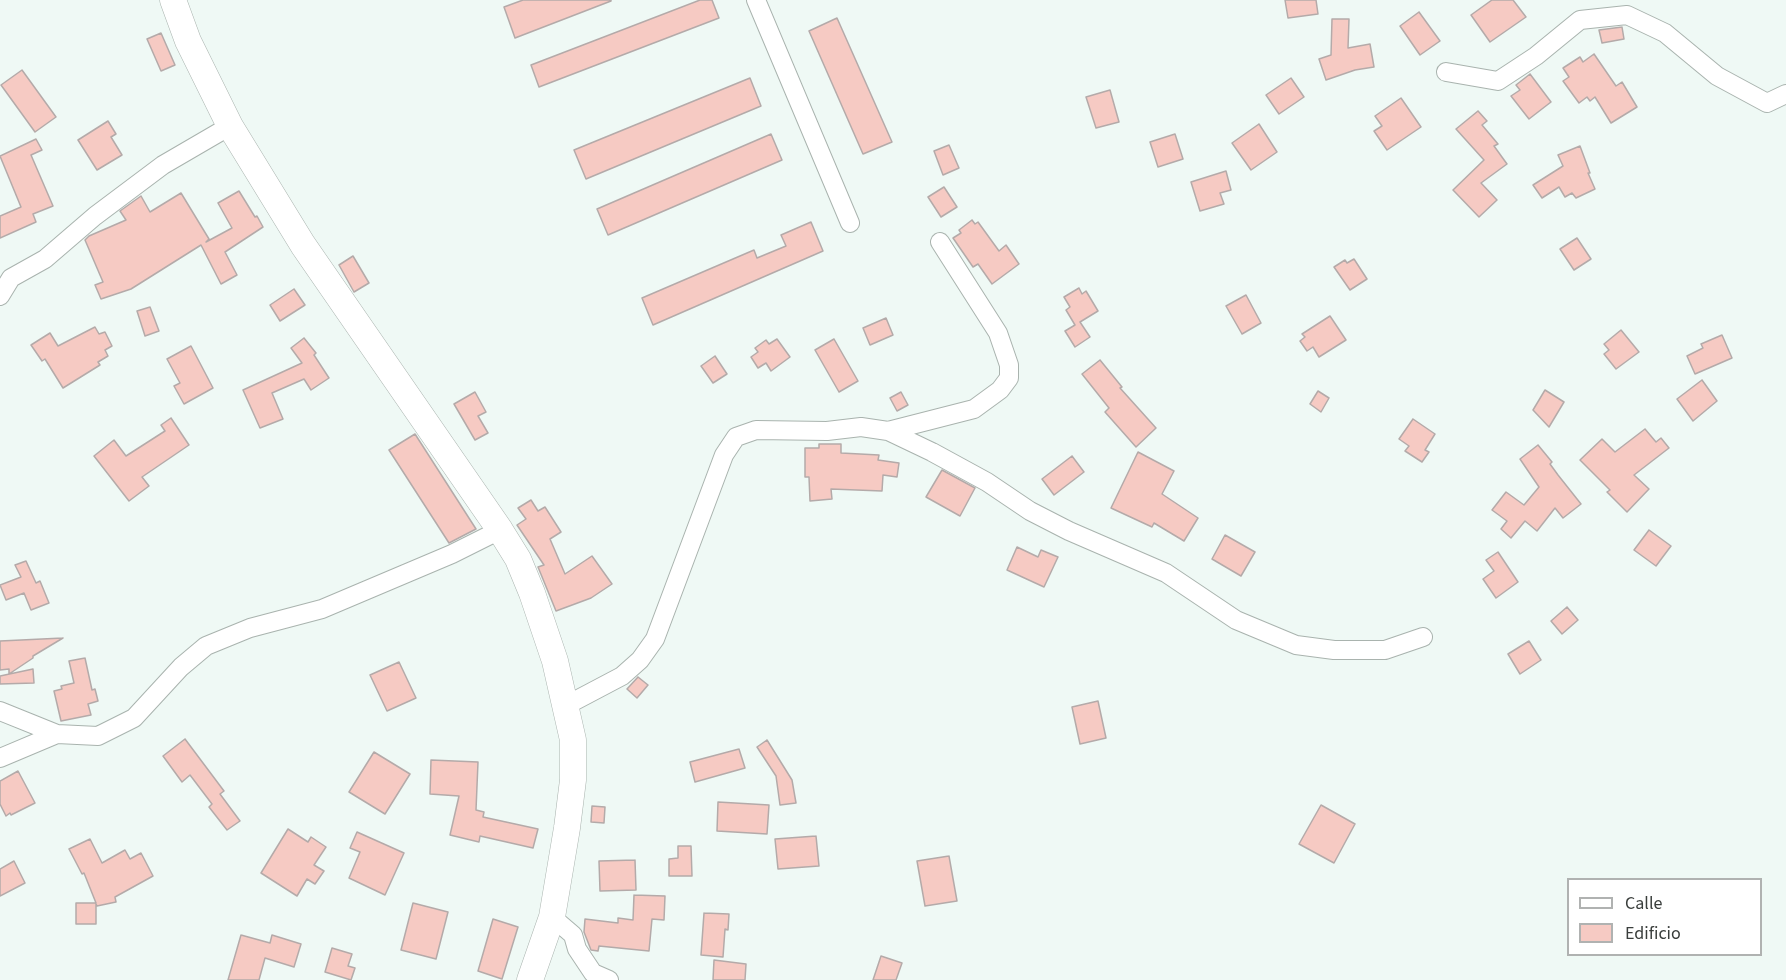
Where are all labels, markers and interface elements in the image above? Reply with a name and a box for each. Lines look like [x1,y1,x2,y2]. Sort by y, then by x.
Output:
legend [1567,878,1762,956]
text: Calle [1625,891,1662,916]
text: Edificio [1625,921,1681,946]

